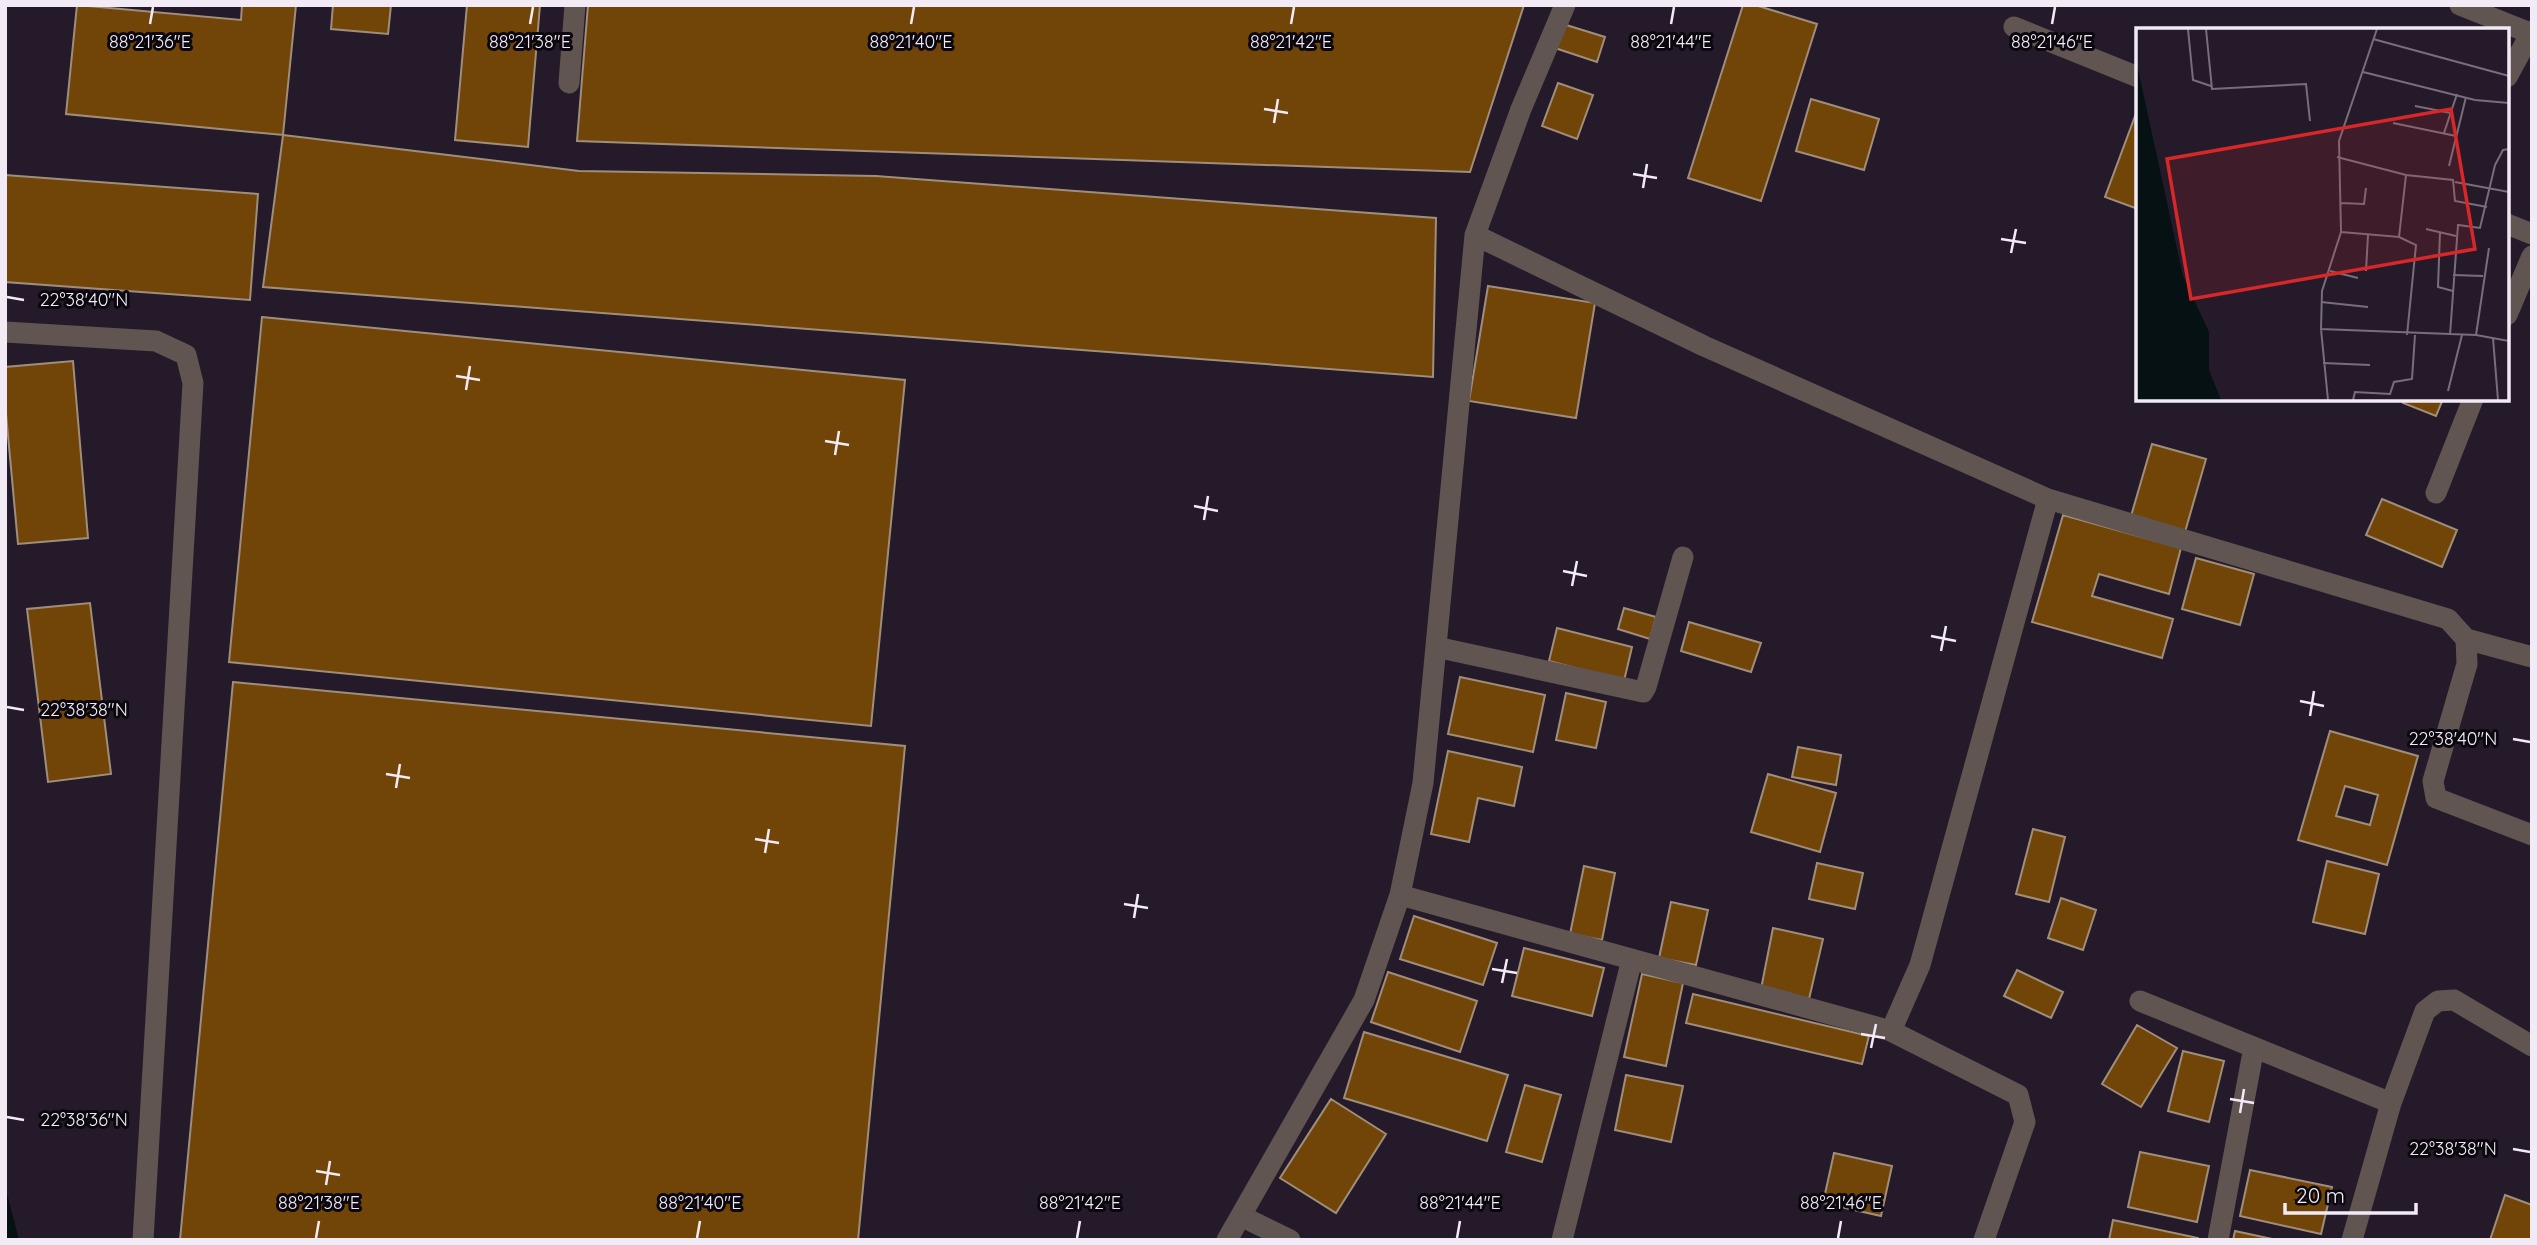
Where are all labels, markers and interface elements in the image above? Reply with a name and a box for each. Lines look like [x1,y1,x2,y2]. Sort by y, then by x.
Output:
inset map [2136,28,2509,401]
text: 88°21'36"E [109,30,191,53]
text: 88°21'38"E [489,30,571,53]
text: 88°21'40"E [870,30,952,53]
text: 88°21'42"E [1250,30,1332,53]
text: 88°21'44"E [1630,30,1712,53]
text: 88°21'46"E [2011,30,2093,53]
text: 22°38'40"N [40,288,128,311]
text: 22°38'38"N [40,698,128,721]
text: 22°38'40"N [2409,727,2497,750]
text: 22°38'36"N [40,1108,128,1131]
text: 22°38'38"N [2409,1137,2497,1160]
scale bar [2285,1172,2416,1216]
text: 20 m [2296,1182,2345,1208]
text: 88°21'38"E [278,1191,360,1214]
text: 88°21'40"E [659,1191,741,1214]
text: 88°21'42"E [1039,1191,1121,1214]
text: 88°21'44"E [1419,1191,1501,1214]
text: 88°21'46"E [1800,1191,1882,1214]

